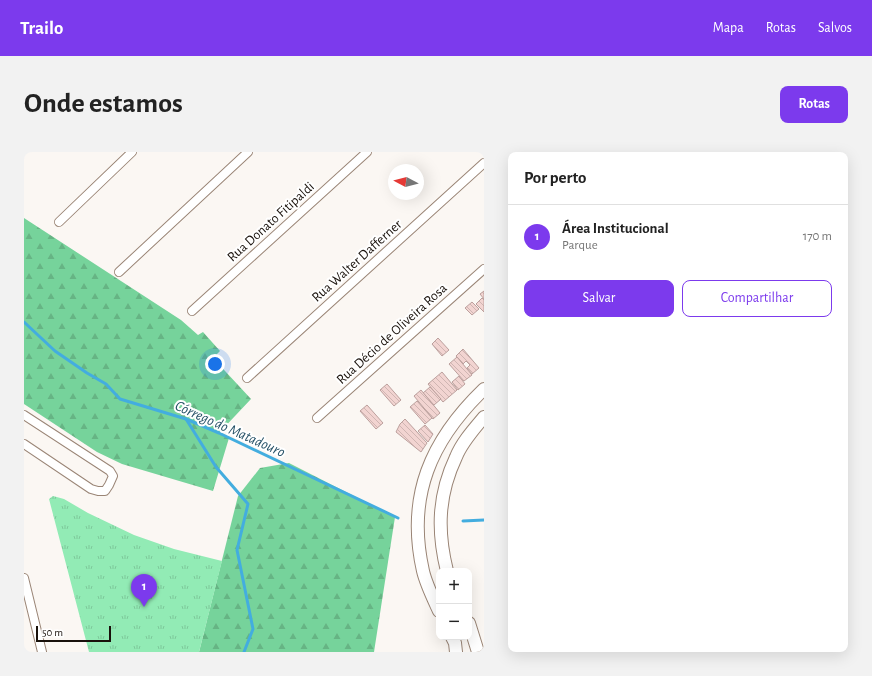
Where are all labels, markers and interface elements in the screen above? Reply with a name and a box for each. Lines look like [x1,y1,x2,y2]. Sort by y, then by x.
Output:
text: Trailo [20,19,63,38]
text: Mapa [713,21,744,35]
text: Rotas [766,21,796,35]
text: Salvos [818,21,852,35]
button: Rotas [780,86,848,123]
text: Onde estamos [24,90,183,118]
north arrow [388,164,424,200]
text: Por perto [524,169,587,186]
street label: Rua Donato Fitipaldi [225,180,317,264]
street label: Rua Walter Dafferner [309,217,405,305]
text: Área Institucional [562,221,669,236]
text: 1 [535,230,539,243]
text: 170 m [803,230,832,243]
text: Parque [562,239,598,252]
button: Salvar [524,280,674,317]
button: Compartilhar [682,280,832,317]
street label: Rua Décio de Oliveira Rosa [334,281,450,387]
your location [205,354,225,374]
water label: Córrego do Matadouro [173,398,287,460]
map controls [436,568,472,640]
button: + [436,568,472,604]
pin: 1 [131,574,157,607]
button: − [436,604,472,640]
scale bar [36,624,111,643]
text: 50 m [42,627,63,638]

